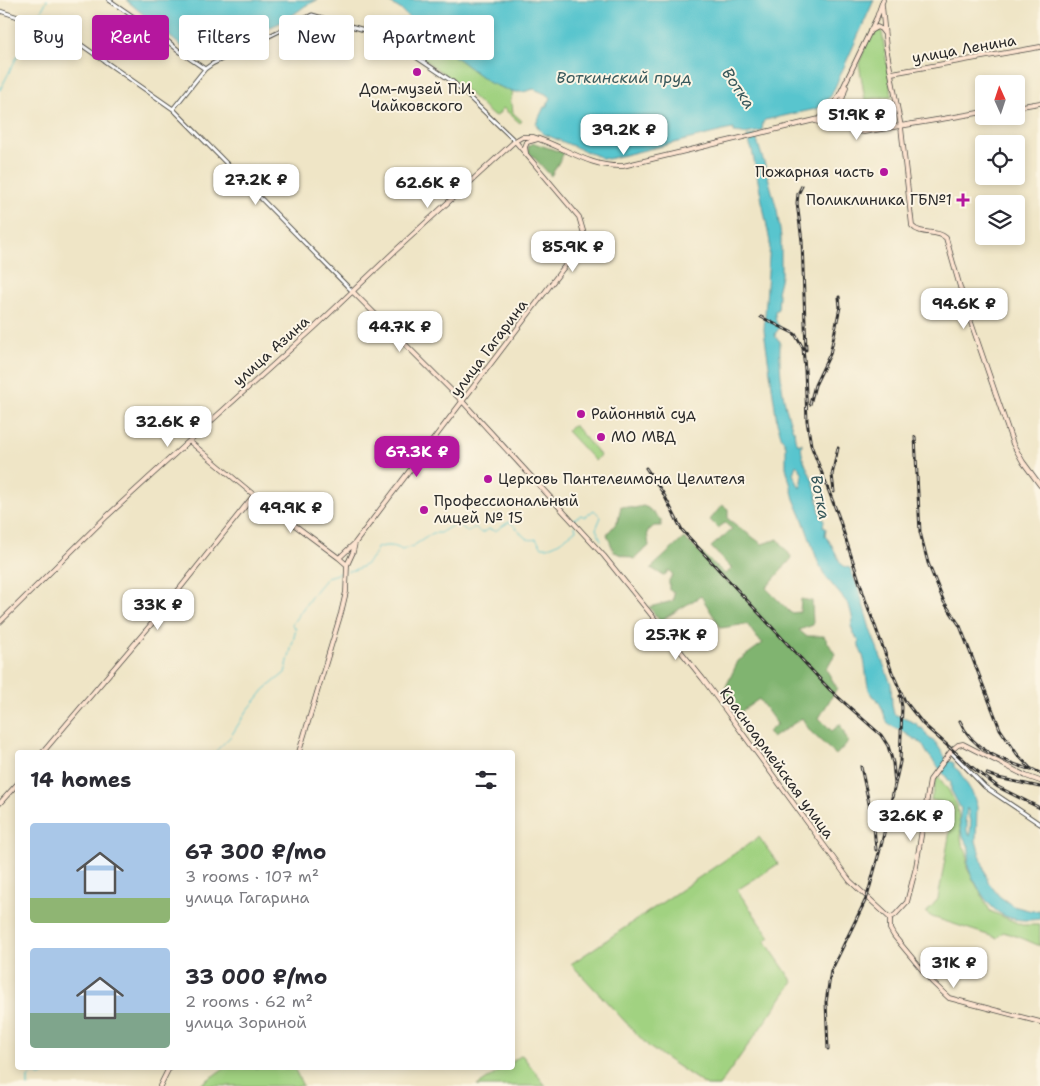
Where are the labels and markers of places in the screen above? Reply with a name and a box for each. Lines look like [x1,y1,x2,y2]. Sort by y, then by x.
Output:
marker: Дом-музей П.И. Чайковского [411,66,423,78]
place label: Дом-музей П.И. Чайковского [359,79,475,116]
pin: 51.9K ₽ [811,98,903,141]
pin: 39.2K ₽ [578,114,670,156]
place label: Пожарная часть [755,162,874,182]
pin: 27.2K ₽ [210,164,302,206]
pin: 62.6K ₽ [382,166,474,209]
marker: Пожарная часть [878,166,890,178]
place label: Поликлиника ГБ№1 [806,190,952,210]
marker: Поликлиника ГБ№1 [956,193,970,207]
pin: 85.9K ₽ [527,230,619,273]
pin: 94.6K ₽ [918,288,1010,330]
pin: 44.7K ₽ [354,310,446,353]
place label: Районный суд [591,404,696,424]
pin: 32.6K ₽ [122,406,214,448]
marker: Районный суд [575,408,587,420]
place label: МО МВД [611,427,676,447]
marker: МО МВД [595,431,607,443]
pin: 67.3K ₽ [371,436,463,478]
place label: Церковь Пантелеимона Целителя [498,469,745,489]
marker: Церковь Пантелеимона Целителя [482,473,494,485]
place label: Профессиональный лицей № 15 [434,491,579,528]
pin: 49.9K ₽ [245,492,337,534]
marker: Профессиональный лицей № 15 [418,504,430,516]
pin: 33K ₽ [123,588,193,631]
pin: 25.7K ₽ [630,618,722,661]
pin: 32.6K ₽ [865,800,957,842]
pin: 31K ₽ [919,946,989,989]

